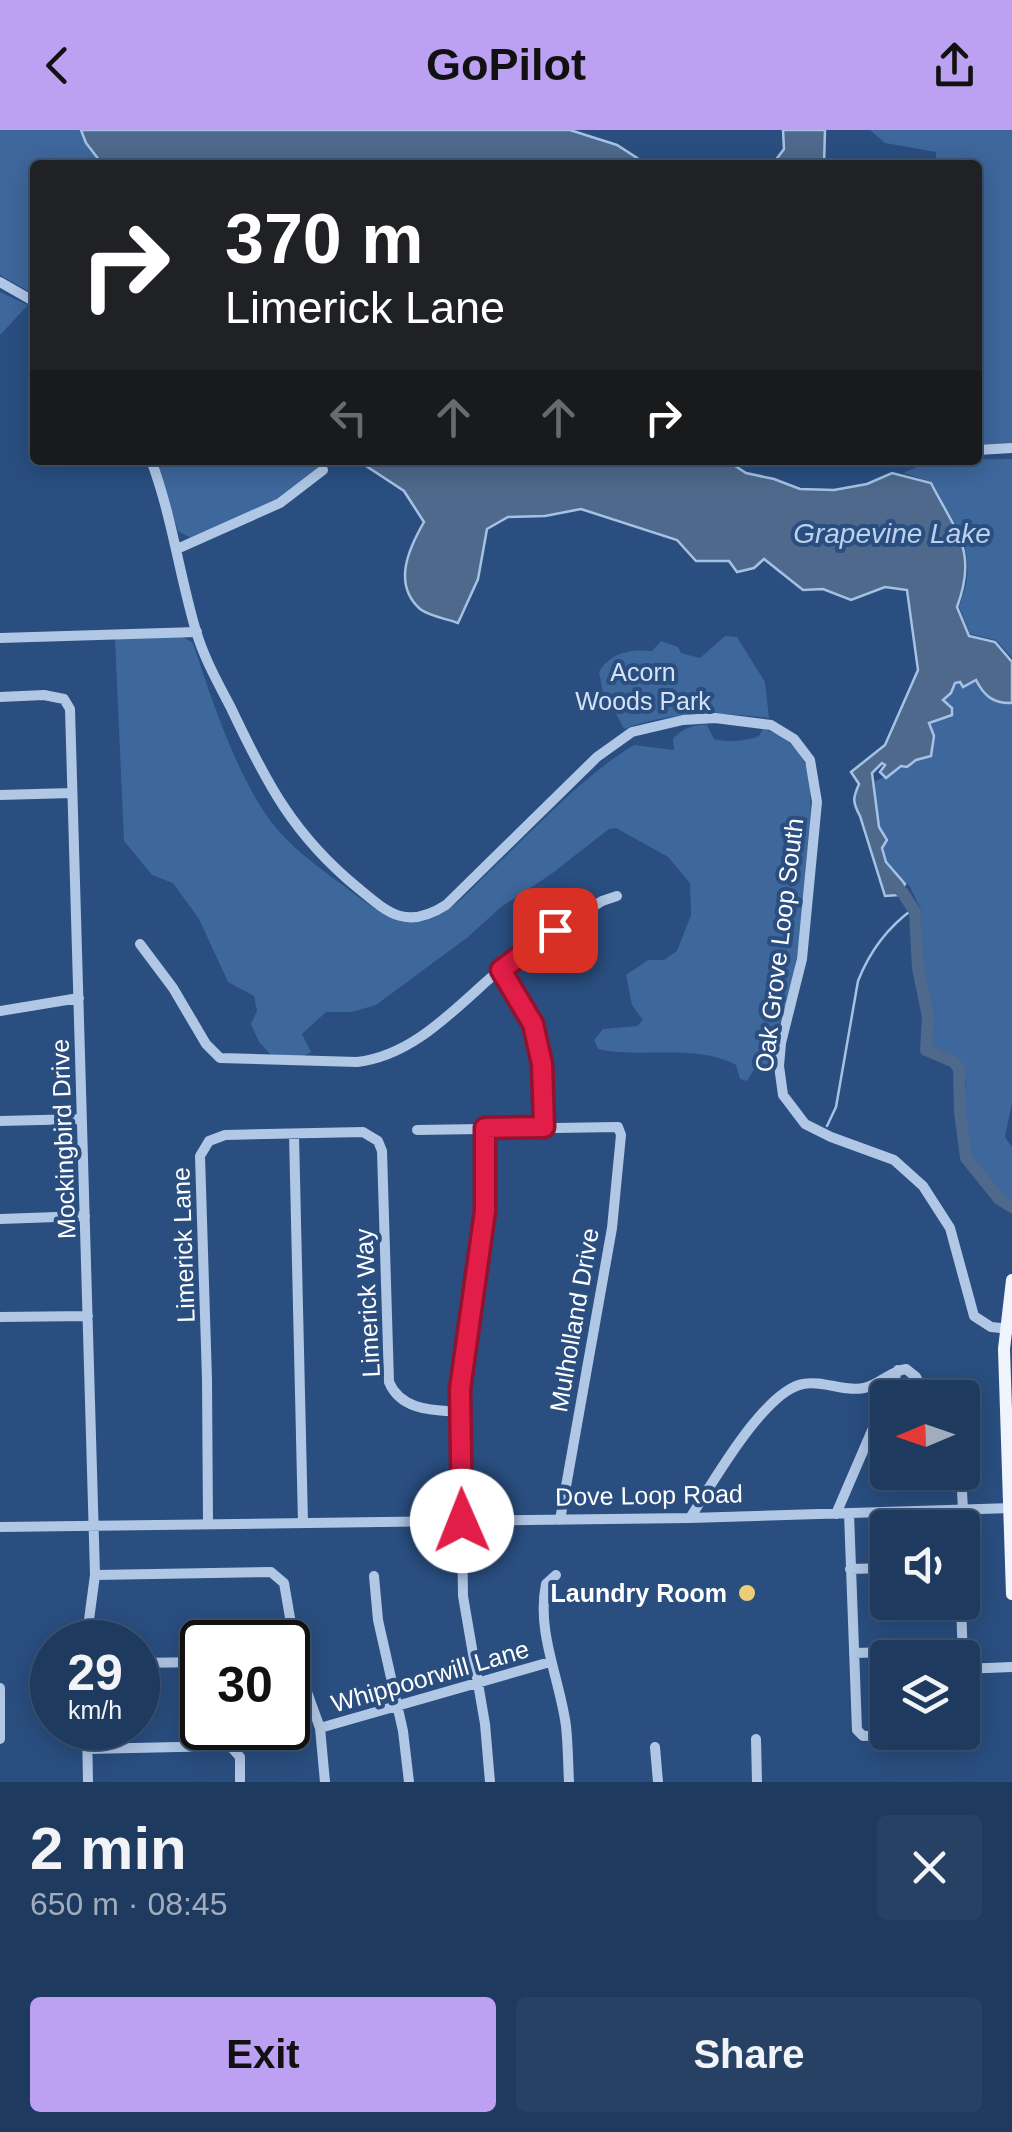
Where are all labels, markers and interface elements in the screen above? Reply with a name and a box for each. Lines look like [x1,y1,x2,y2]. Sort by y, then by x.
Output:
icon: back [30,38,85,93]
icon: share [927,38,982,93]
text: GoPilot [426,39,586,90]
icon: right [60,200,190,330]
text: 370 m [225,200,423,278]
text: Limerick Lane [225,282,505,333]
icon: left [321,390,376,445]
icon: ahead [426,390,481,445]
icon: ahead [531,390,586,445]
icon: right [636,390,691,445]
water label: Grapevine Lake [793,518,991,549]
park label: Acorn Woods Park [575,658,711,715]
street label: Oak Grove Loop South [750,816,808,1074]
pin [513,888,598,973]
icon: arrive [528,903,583,958]
street label: Mockingbird Drive [46,1039,80,1239]
street label: Limerick Lane [166,1167,200,1323]
street label: Mulholland Drive [544,1226,604,1414]
street label: Limerick Way [349,1227,385,1378]
north arrow [870,1380,980,1490]
map controls [870,1380,980,1750]
position arrow [410,1469,514,1573]
street label: Dove Loop Road [555,1479,743,1511]
button: sound [870,1510,980,1620]
place label: Laundry Room [551,1579,727,1607]
marker: Laundry Room [736,1582,758,1604]
speed limit sign: 30 [180,1620,310,1750]
street label: Whippoorwill Lane [328,1634,532,1718]
button: layers [870,1640,980,1750]
text: 29 [67,1645,123,1701]
text: km/h [68,1696,122,1724]
text: 2 min [30,1815,187,1882]
button: close [877,1815,982,1920]
text: 650 m · 08:45 [30,1886,227,1922]
button: Exit [30,1997,496,2112]
button: Share [516,1997,982,2112]

